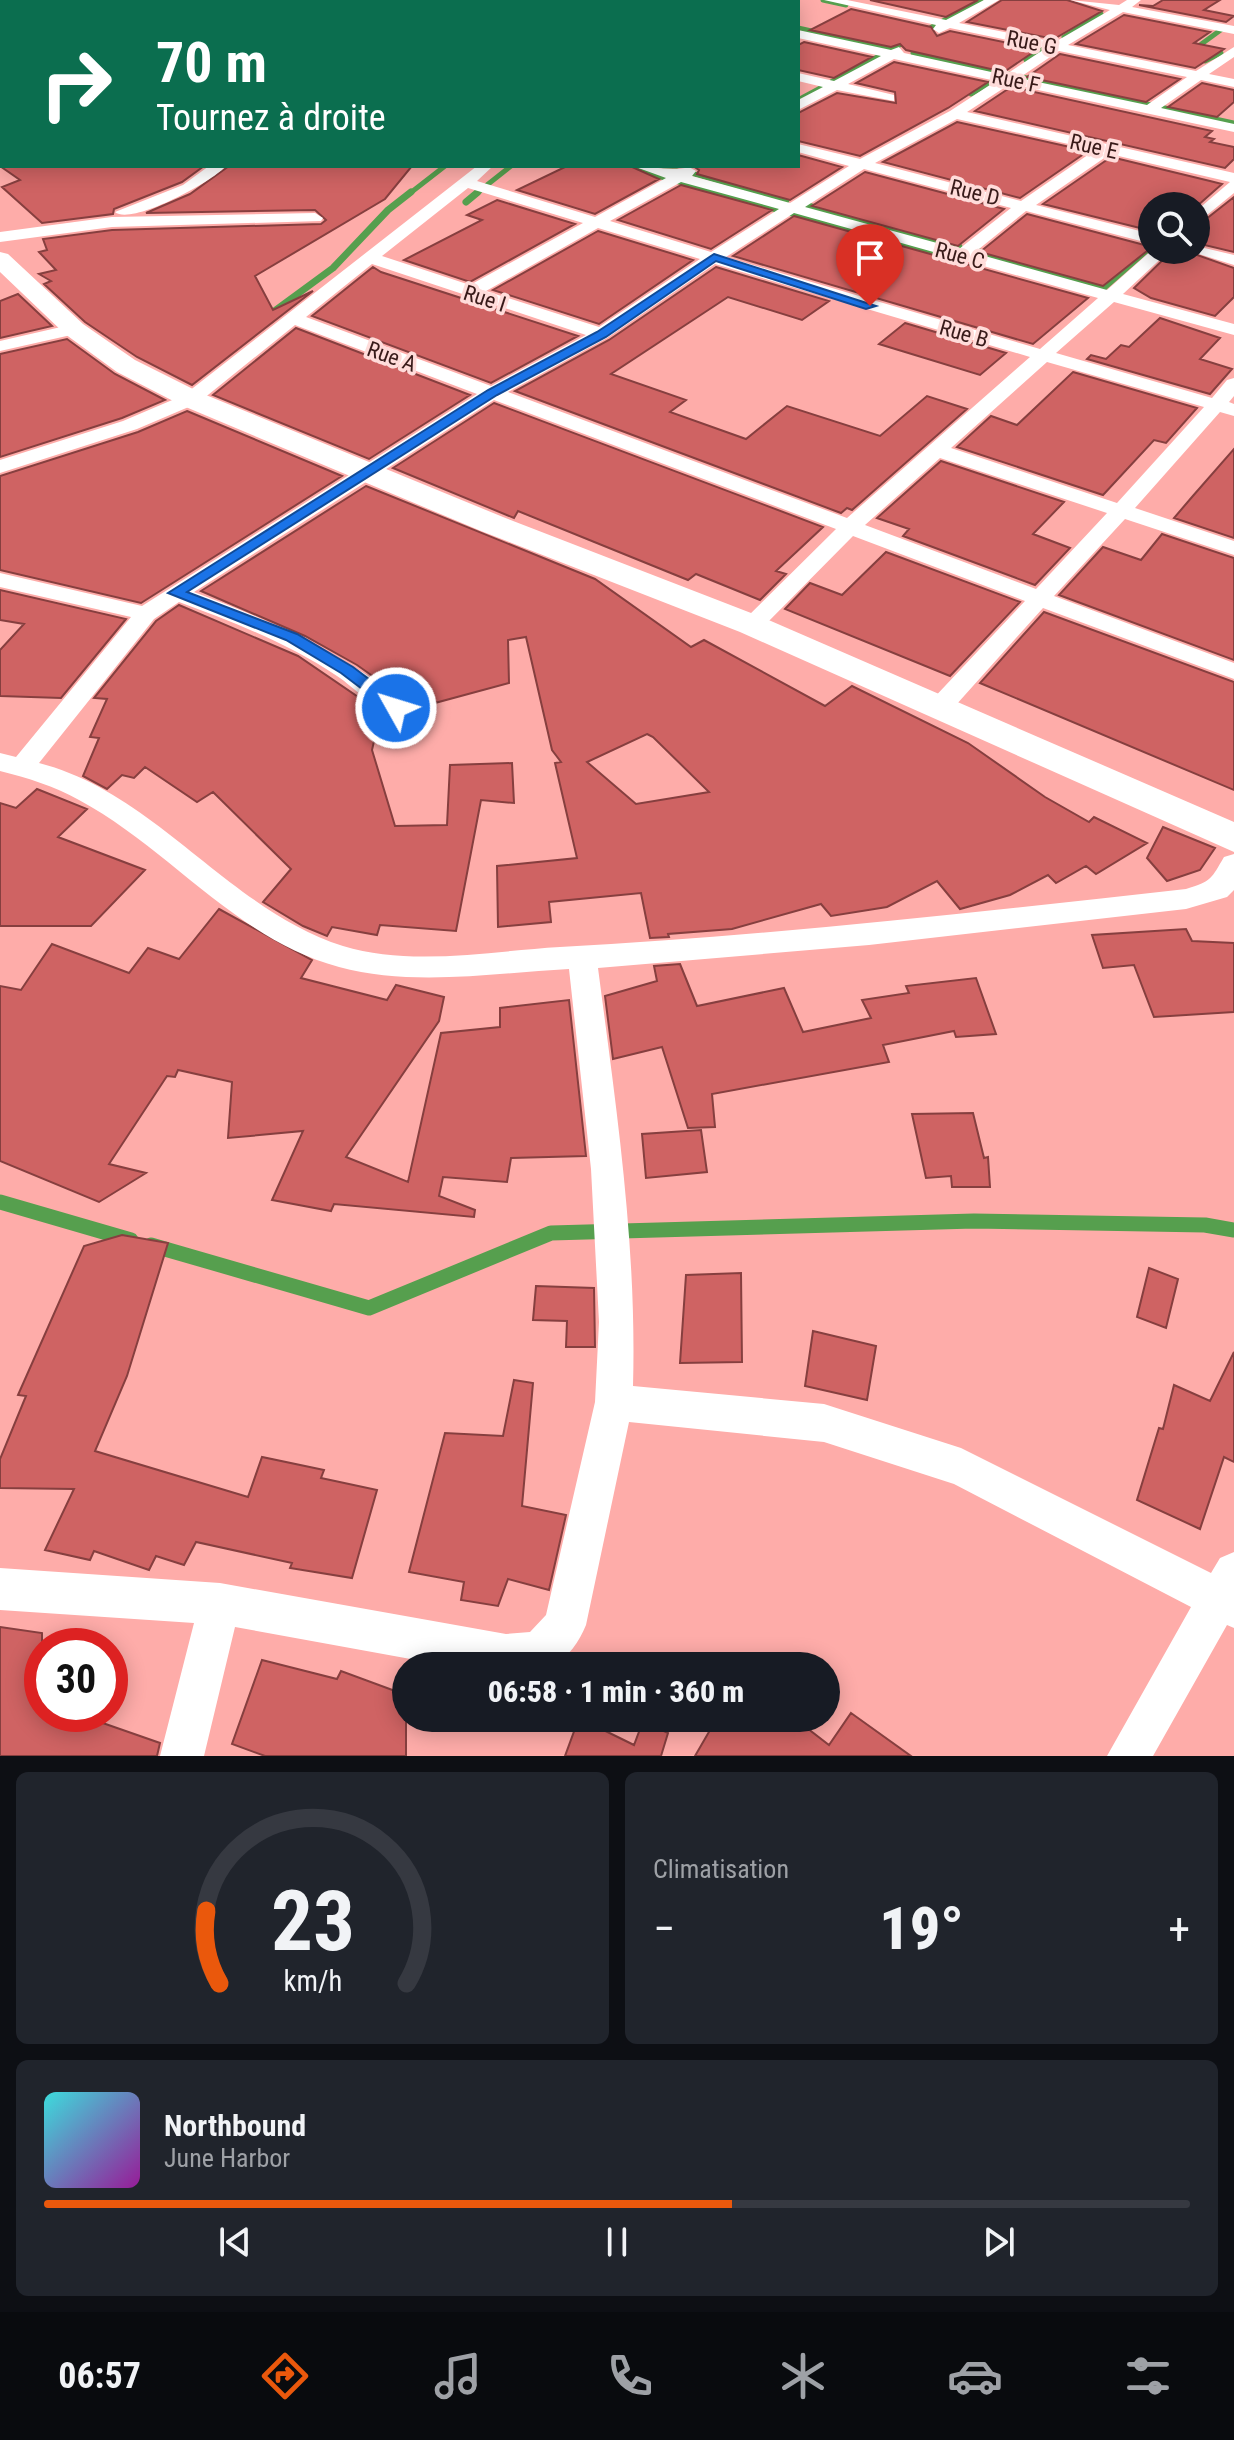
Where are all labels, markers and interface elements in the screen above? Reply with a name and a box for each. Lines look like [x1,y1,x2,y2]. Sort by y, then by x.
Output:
street label: Rue G [1005,25,1059,60]
text: 70 m [156,30,267,96]
icon: right [24,32,128,136]
street label: Rue F [990,63,1042,98]
text: Tournez à droite [156,97,386,139]
street label: Rue E [1067,129,1120,164]
street label: Rue D [947,174,1002,211]
map controls [1138,192,1210,264]
button: search [1138,192,1210,264]
pin [836,224,904,306]
icon: arrive [848,236,892,280]
street label: Rue C [932,237,987,274]
street label: Rue I [460,280,509,317]
street label: Rue B [937,315,991,352]
street label: Rue A [364,336,420,377]
position arrow [354,666,438,750]
speed limit sign: 30 [24,1628,128,1732]
text: 06:58 · 1 min · 360 m [488,1674,744,1709]
text: Climatisation [653,1854,789,1884]
text: 23 [270,1873,355,1970]
text: 19° [879,1893,964,1964]
text: − [653,1903,675,1955]
text: + [1168,1903,1190,1955]
text: km/h [283,1964,342,1998]
text: Northbound [164,2108,306,2143]
text: June Harbor [164,2143,290,2173]
icon: previous [213,2220,257,2264]
icon: pause [595,2220,639,2264]
icon: next [977,2220,1021,2264]
icon: directions [257,2348,313,2404]
icon: music [430,2348,486,2404]
icon: phone [602,2348,658,2404]
icon: climate [775,2348,831,2404]
icon: car [947,2348,1003,2404]
icon: filters [1120,2348,1176,2404]
text: 06:57 [58,2355,141,2397]

